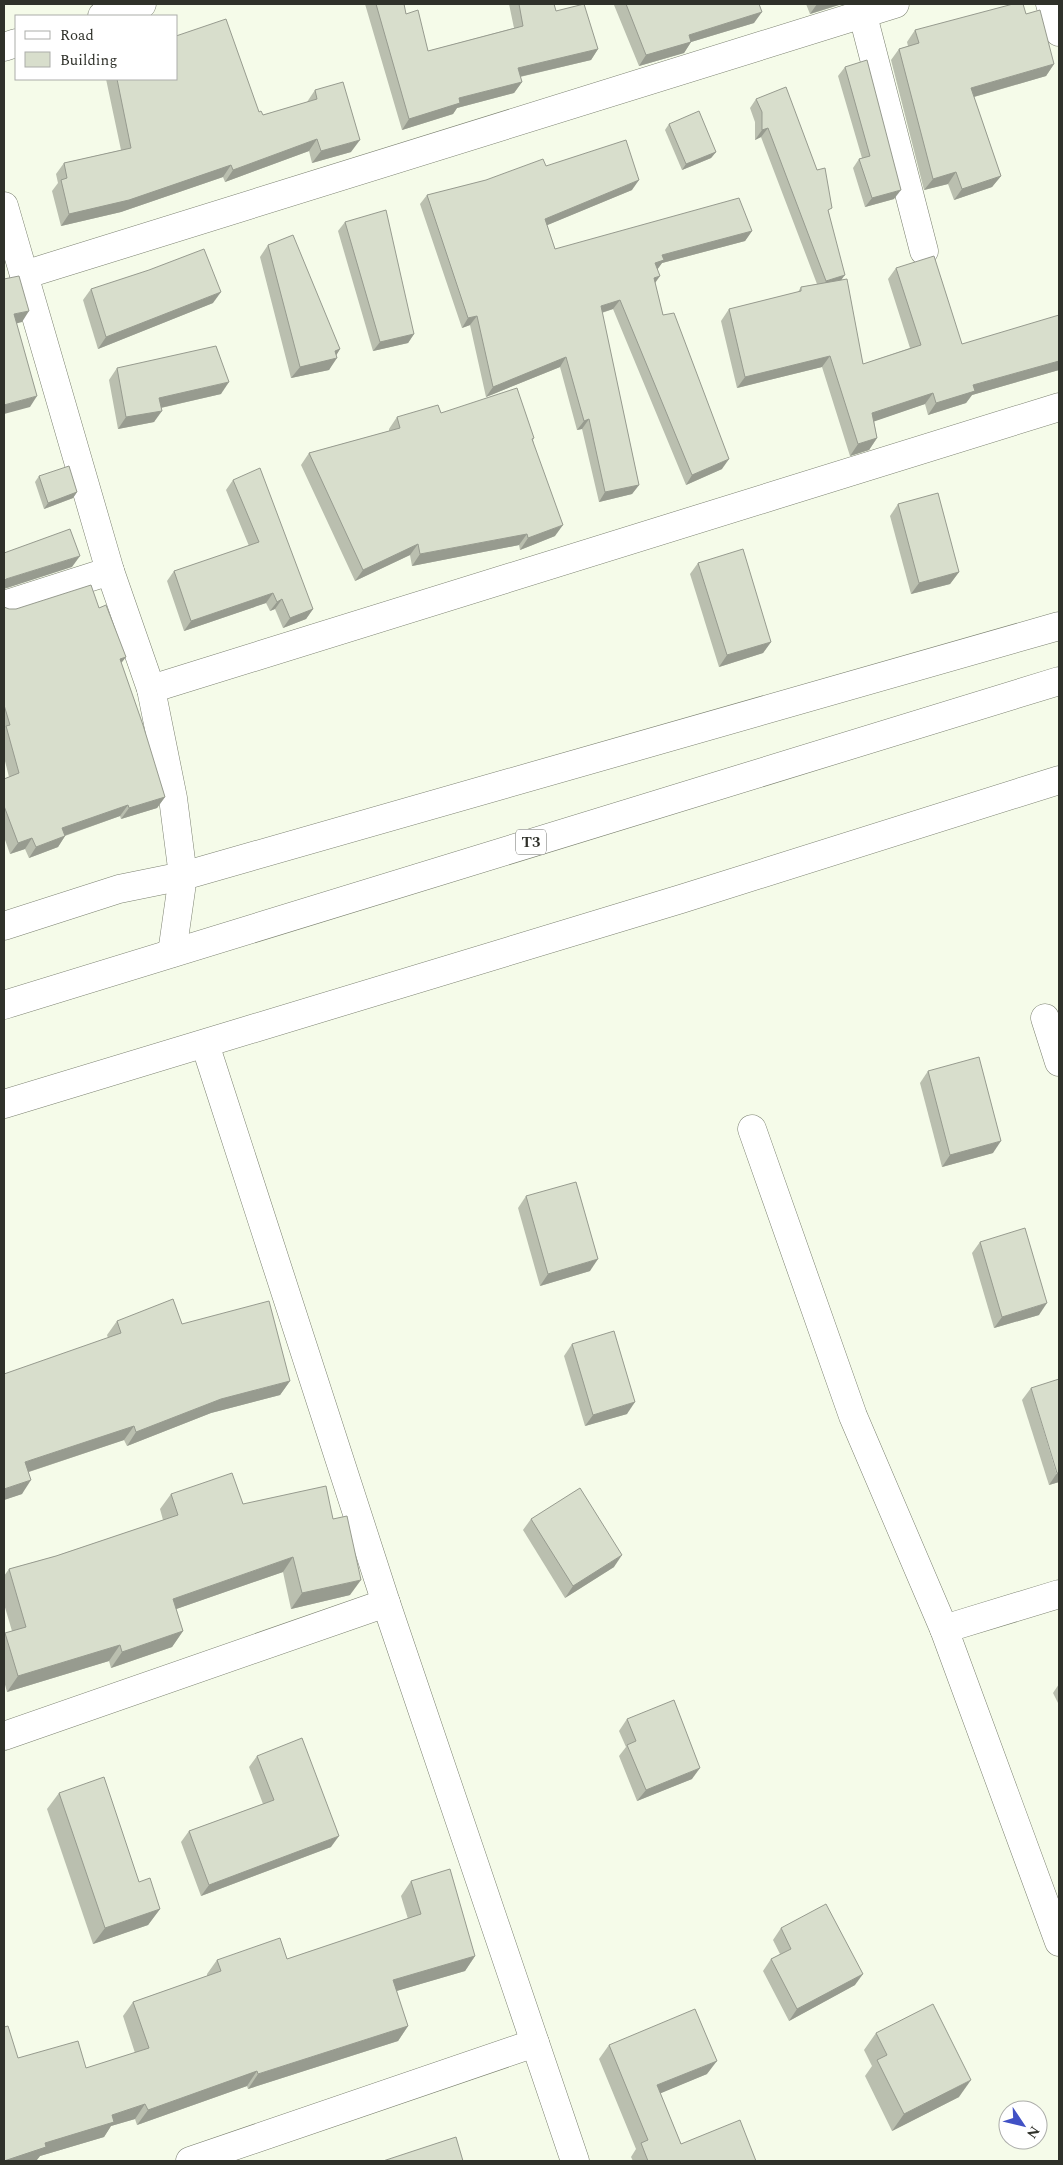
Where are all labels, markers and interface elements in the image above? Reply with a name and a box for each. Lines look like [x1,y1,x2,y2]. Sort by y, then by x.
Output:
legend [15,15,178,80]
text: Road [60,24,94,47]
text: Building [60,49,117,72]
road number: T3 [516,830,546,854]
north arrow [998,2100,1048,2150]
text: N [1021,2121,1045,2143]

